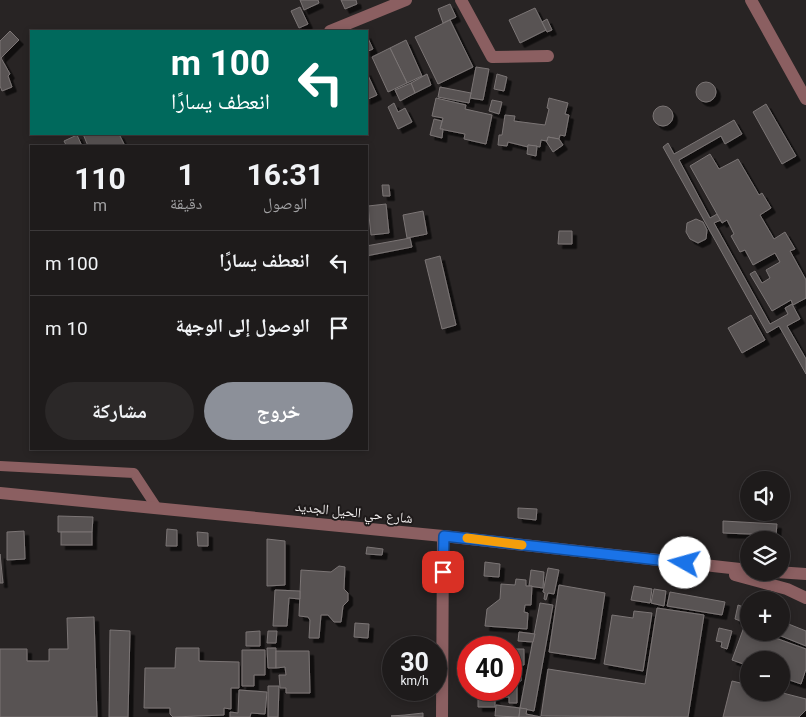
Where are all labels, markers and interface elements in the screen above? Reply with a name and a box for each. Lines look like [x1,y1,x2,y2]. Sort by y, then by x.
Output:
text: 100 m [171,43,270,84]
icon: left [288,50,353,115]
text: انعطف يسارًا [171,89,270,114]
text: 1 [178,157,195,192]
text: 16:31 [247,157,324,192]
text: 110 [74,161,126,196]
text: دقيقة [170,194,202,213]
text: الوصول [263,194,307,213]
text: m [93,196,107,215]
text: انعطف يسارًا [219,249,310,272]
icon: left [325,249,353,277]
text: 100 m [45,252,98,275]
text: الوصول إلى الوجهة [176,314,310,337]
icon: arrive [325,314,353,342]
text: 10 m [45,317,88,340]
button: مشاركة [45,382,194,440]
button: خروج [204,382,353,440]
map controls [740,471,790,701]
button: sound [740,471,790,521]
street label: شارع حي الحيل الجديد [294,498,414,530]
button: layers [740,531,790,581]
position arrow [658,536,710,588]
pin [422,551,464,593]
icon: arrive [429,558,457,586]
button: + [740,591,790,641]
speed limit sign: 40 [457,636,522,701]
text: 30 [400,648,429,677]
button: − [740,651,790,701]
text: km/h [400,674,429,688]

